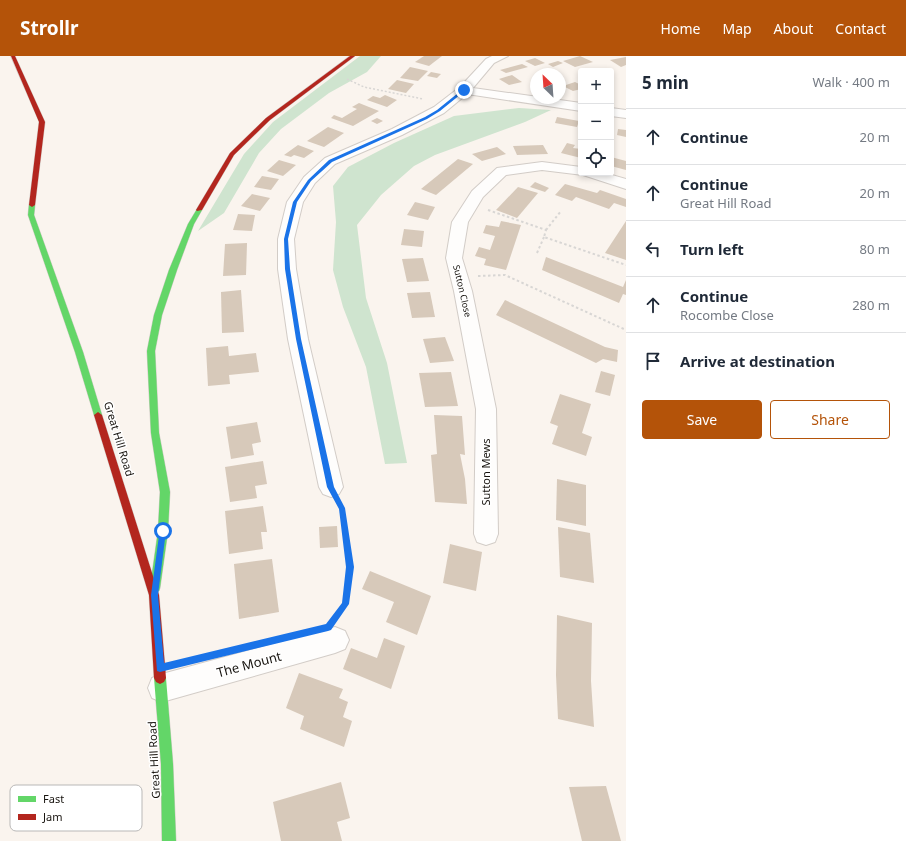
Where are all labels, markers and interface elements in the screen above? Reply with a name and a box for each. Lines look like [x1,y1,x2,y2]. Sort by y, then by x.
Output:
text: Strollr [20,15,79,41]
text: Home [661,19,700,38]
text: Map [722,19,752,38]
text: About [774,19,813,38]
text: Contact [835,19,886,38]
north arrow [530,68,566,104]
map controls [578,68,614,176]
button: + [578,68,614,104]
text: 5 min [642,71,689,94]
text: Walk · 400 m [812,73,890,91]
route end [455,81,473,99]
button: − [578,104,614,140]
icon: ahead [642,126,664,148]
text: Continue [680,127,748,147]
text: 20 m [860,128,890,146]
button: locate [578,140,614,176]
text: Continue [680,174,748,194]
icon: ahead [642,182,664,204]
text: 20 m [860,184,890,202]
text: Great Hill Road [680,194,772,212]
icon: left [642,238,664,260]
text: Turn left [680,239,744,259]
text: 80 m [860,240,890,258]
street label: Sutton Close [450,264,475,318]
text: Continue [680,286,748,306]
icon: ahead [642,294,664,316]
text: 280 m [852,296,890,314]
text: Rocombe Close [680,306,774,324]
icon: arrive [642,350,664,372]
text: Arrive at destination [680,351,835,371]
street label: Great Hill Road [101,400,138,478]
button: Save [642,400,762,439]
button: Share [770,400,890,439]
street label: Sutton Mews [478,439,493,505]
route start [154,522,172,540]
street label: The Mount [215,647,284,681]
street label: Great Hill Road [144,721,163,799]
legend [10,785,142,831]
text: Fast [43,791,64,806]
text: Jam [42,809,62,824]

